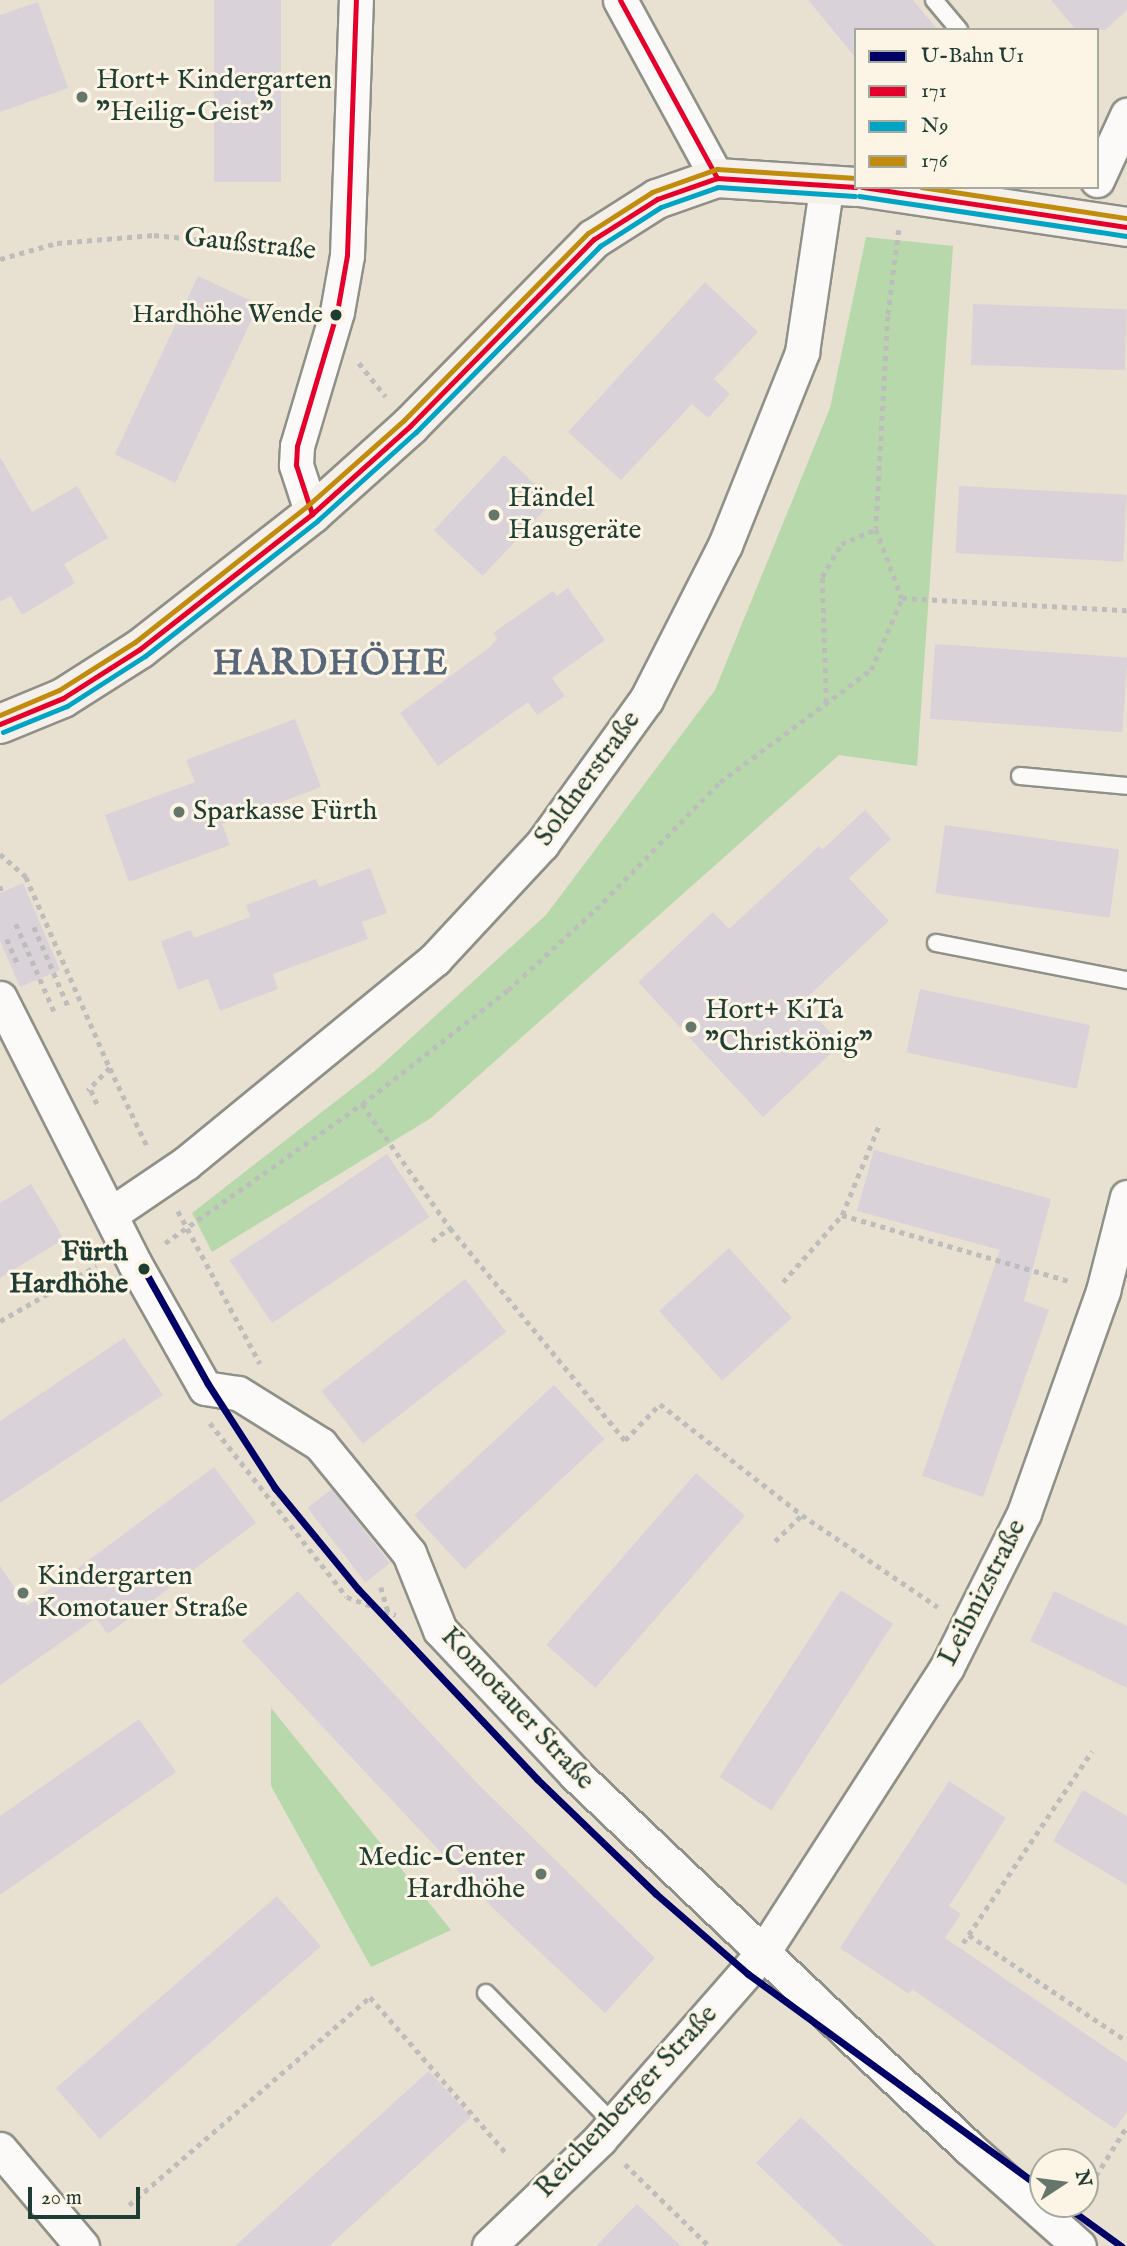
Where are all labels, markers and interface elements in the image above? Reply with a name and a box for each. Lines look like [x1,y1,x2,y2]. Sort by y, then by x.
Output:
legend [854,28,1099,189]
text: U-Bahn U1 [921,43,1024,70]
place label: Hort+ Kindergarten "Heilig-Geist" [96,64,332,130]
text: 171 [921,78,946,105]
marker: Hort+ Kindergarten "Heilig-Geist" [74,89,90,105]
text: N9 [921,113,948,140]
text: 176 [921,148,948,175]
street label: Gaußstraße [182,221,318,269]
place label: Hardhöhe Wende [132,299,323,331]
marker: Hardhöhe Wende [329,308,343,322]
place label: Händel Hausgeräte [508,482,641,548]
marker: Händel Hausgeräte [486,507,502,523]
district label: HARDHÖHE [214,644,448,686]
street label: Soldnerstraße [528,705,648,853]
place label: Sparkasse Fürth [193,795,377,829]
marker: Sparkasse Fürth [171,804,187,820]
place label: Hort+ KiTa "Christkönig" [705,994,873,1060]
marker: Hort+ KiTa "Christkönig" [683,1019,699,1035]
place label: Fürth Hardhöhe [9,1236,128,1302]
marker: Fürth Hardhöhe [134,1259,154,1279]
street label: Leibnizstraße [932,1514,1034,1672]
place label: Kindergarten Komotauer Straße [37,1560,248,1626]
marker: Kindergarten Komotauer Straße [15,1585,31,1601]
street label: Komotauer Straße [433,1620,601,1798]
place label: Medic-Center Hardhöhe [358,1841,525,1907]
marker: Medic-Center Hardhöhe [531,1864,551,1884]
street label: Reichenberger Straße [529,1998,725,2206]
north arrow [1029,2148,1099,2218]
text: N [1069,2168,1096,2189]
scale bar [32,2172,144,2216]
text: 20 m [41,2185,82,2212]

